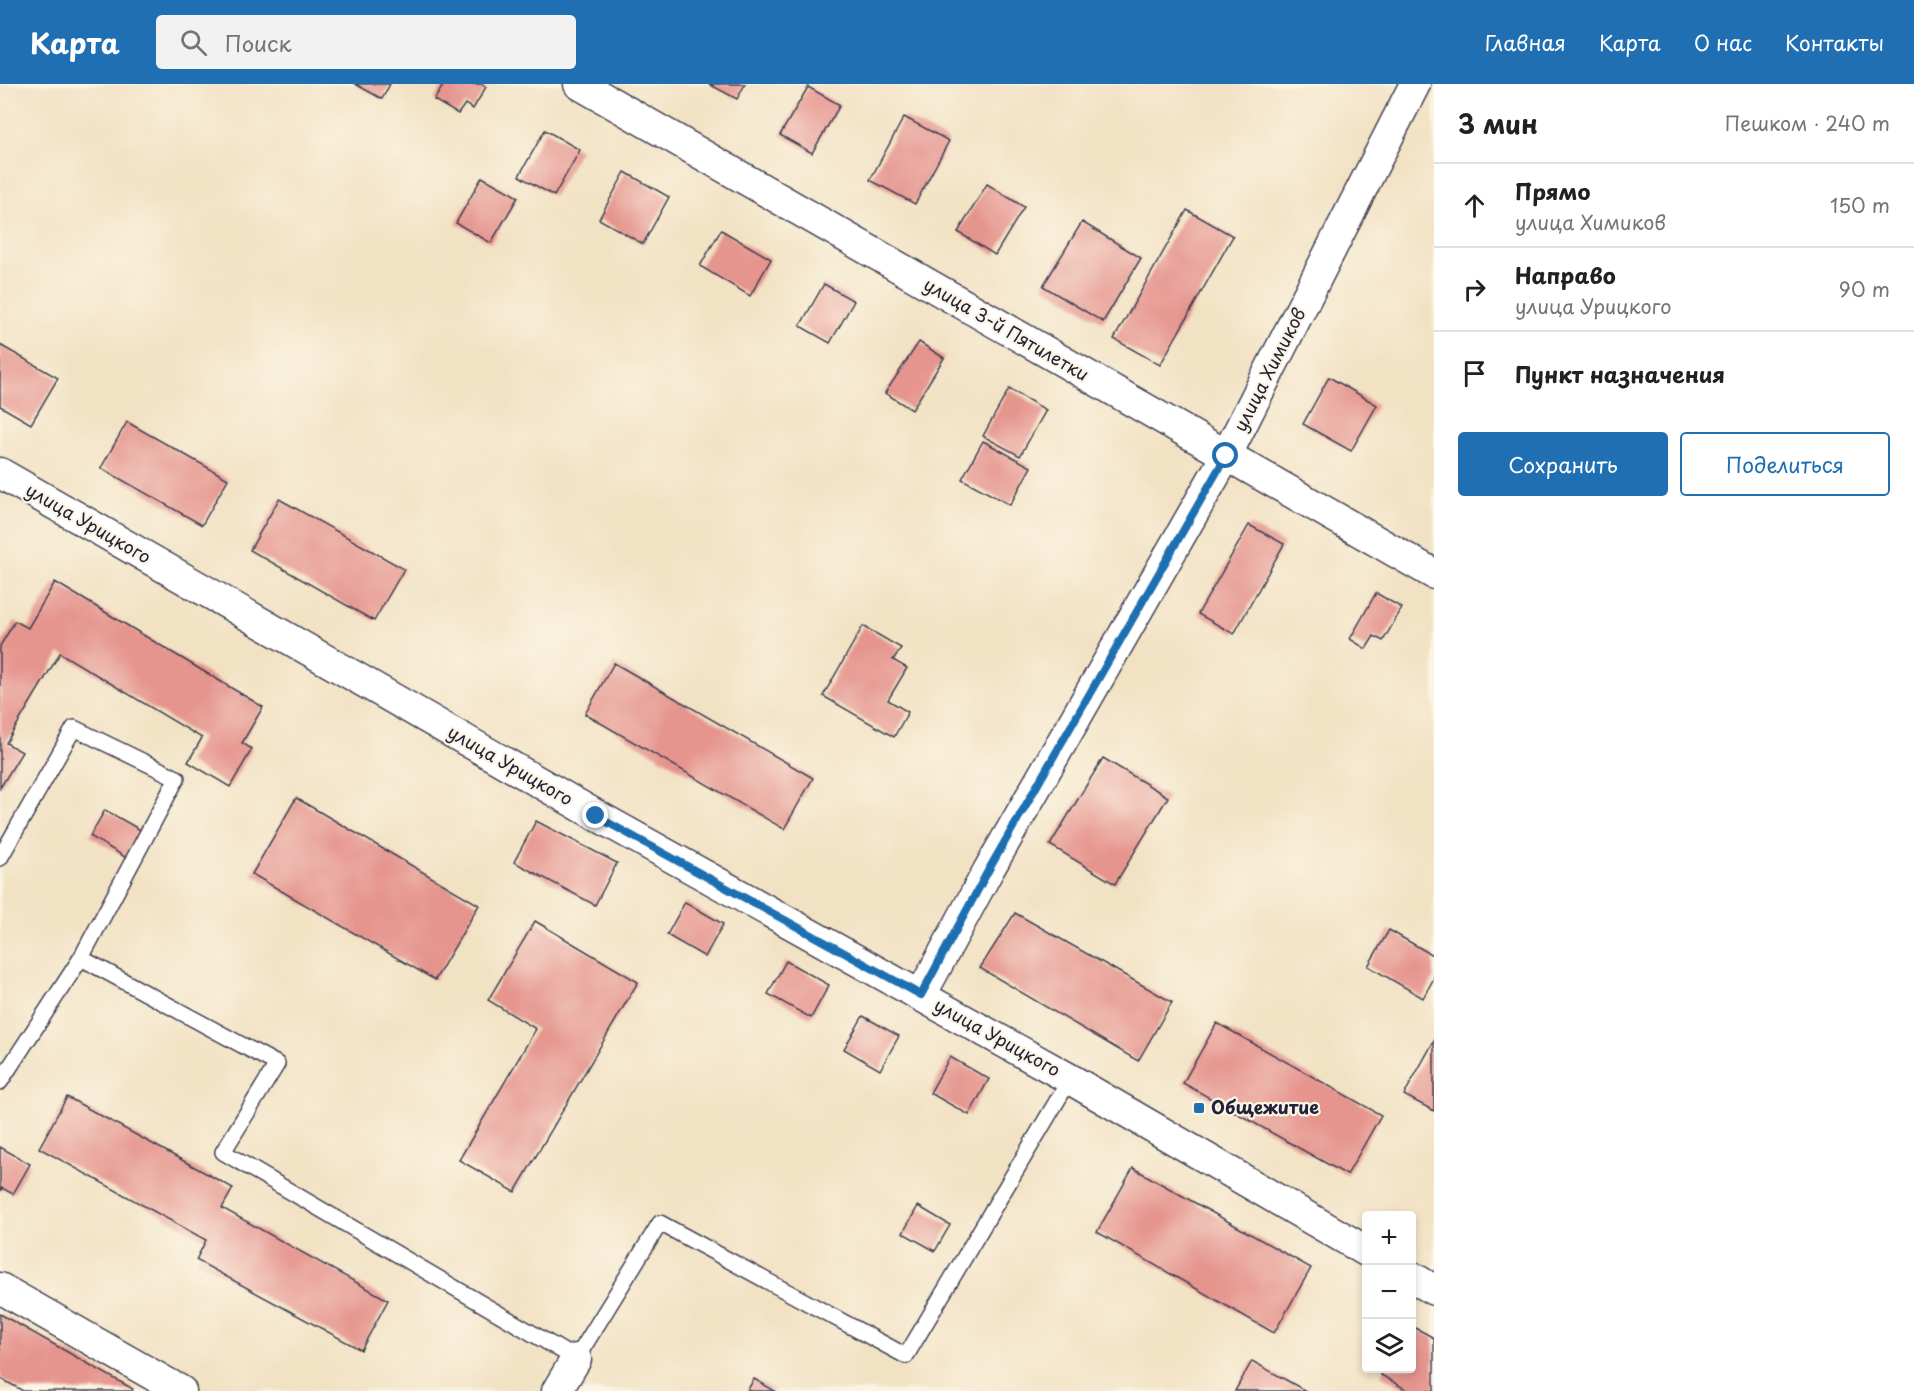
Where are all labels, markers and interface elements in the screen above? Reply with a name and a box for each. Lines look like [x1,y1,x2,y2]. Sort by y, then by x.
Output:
search box [156,15,576,69]
text: Карта [30,21,120,64]
icon: search [177,26,210,59]
text: Поиск [225,26,292,59]
text: Главная [1485,26,1566,58]
text: Карта [1599,26,1661,58]
text: О нас [1694,26,1752,58]
text: Контакты [1785,26,1884,58]
text: 3 мин [1458,104,1538,143]
text: Пешком · 240 m [1725,108,1890,138]
text: Прямо [1515,174,1590,207]
icon: ahead [1458,189,1491,222]
text: 150 m [1830,190,1890,220]
text: улица Химиков [1515,207,1666,237]
text: Направо [1515,258,1616,291]
street label: улица 3-й Пятилетки [919,270,1094,387]
icon: right [1458,273,1491,306]
text: 90 m [1839,274,1890,304]
text: улица Урицкого [1515,291,1671,321]
street label: улица Химиков [1226,303,1312,436]
icon: arrive [1458,357,1491,390]
text: Пункт назначения [1515,357,1725,390]
button: Сохранить [1458,432,1668,496]
button: Поделиться [1680,432,1890,496]
route start [1212,442,1238,468]
street label: улица Урицкого [21,476,156,570]
street label: улица Урицкого [443,718,578,812]
route end [582,802,608,828]
street label: улица Урицкого [930,991,1066,1083]
place label: Общежитие [1211,1093,1319,1120]
marker: Общежитие [1192,1101,1206,1115]
map controls [1362,1211,1416,1373]
button: + [1362,1211,1416,1265]
button: − [1362,1265,1416,1319]
button: layers [1362,1319,1416,1373]

